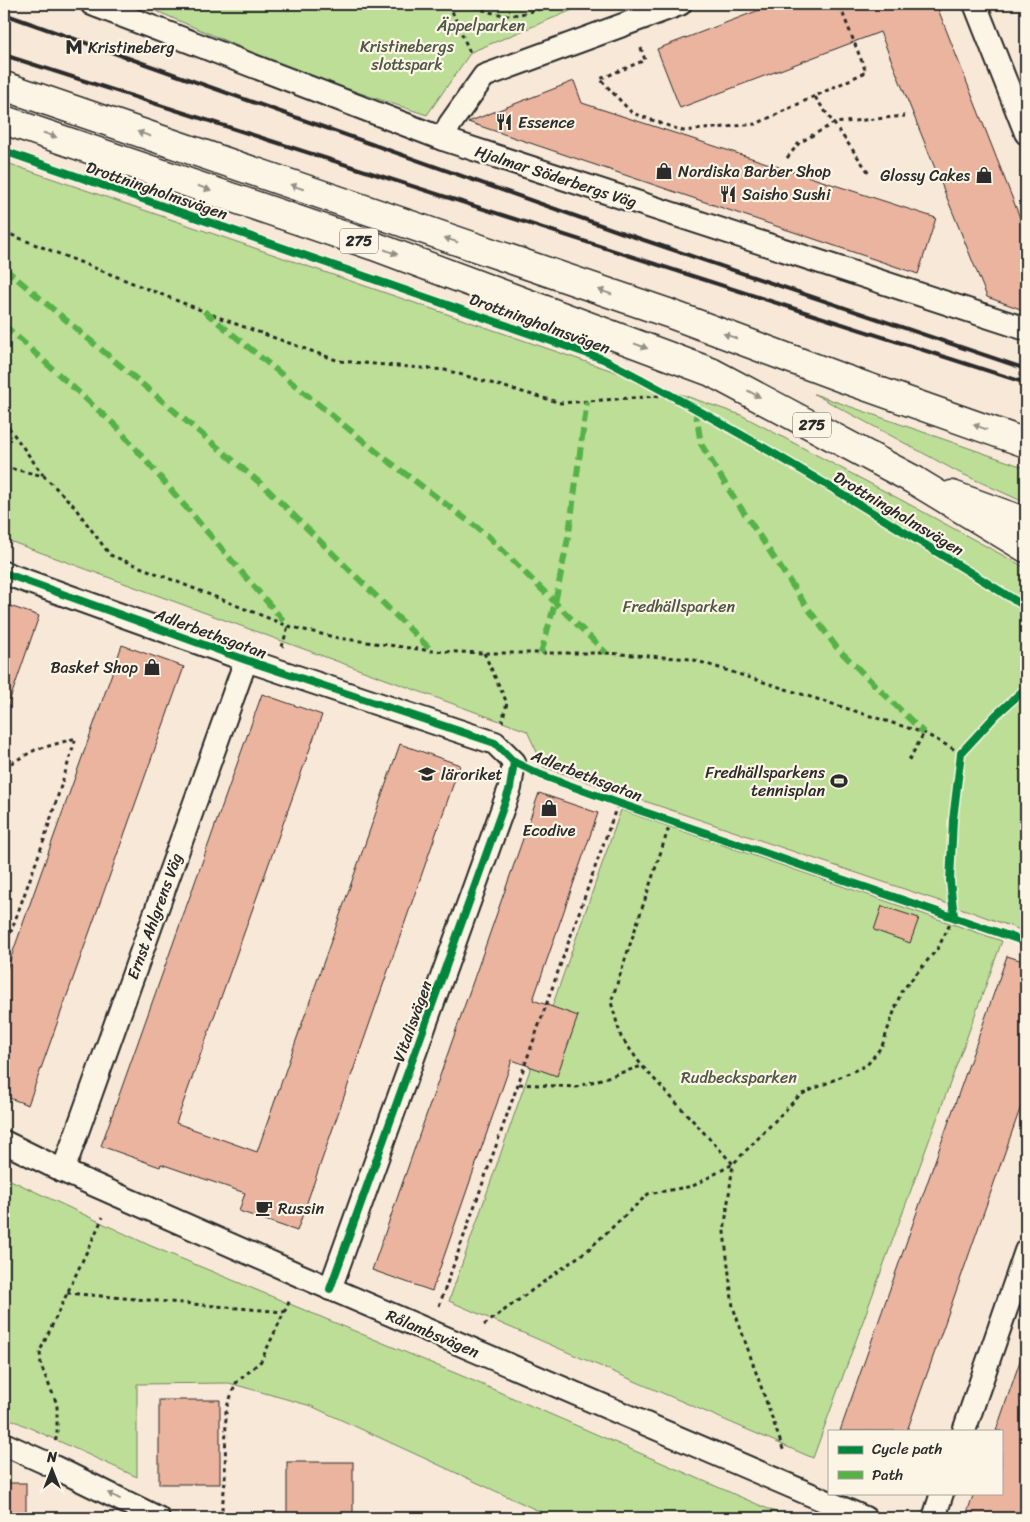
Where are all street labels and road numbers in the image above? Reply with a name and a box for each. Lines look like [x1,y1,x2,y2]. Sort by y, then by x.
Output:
street label: Hjalmar Söderbergs Väg [471,137,641,216]
street label: Drottningholmsvägen [82,153,232,228]
road number: 275 [340,228,378,254]
street label: Drottningholmsvägen [465,285,615,363]
road number: 275 [793,412,831,438]
street label: Drottningholmsvägen [828,463,970,564]
street label: Adlerbethsgatan [150,599,271,667]
street label: Adlerbethsgatan [526,741,647,810]
street label: Ernst Ahlgrens Väg [118,849,191,983]
street label: Vitalisvägen [384,976,441,1066]
street label: Rålambsvägen [382,1301,484,1366]

